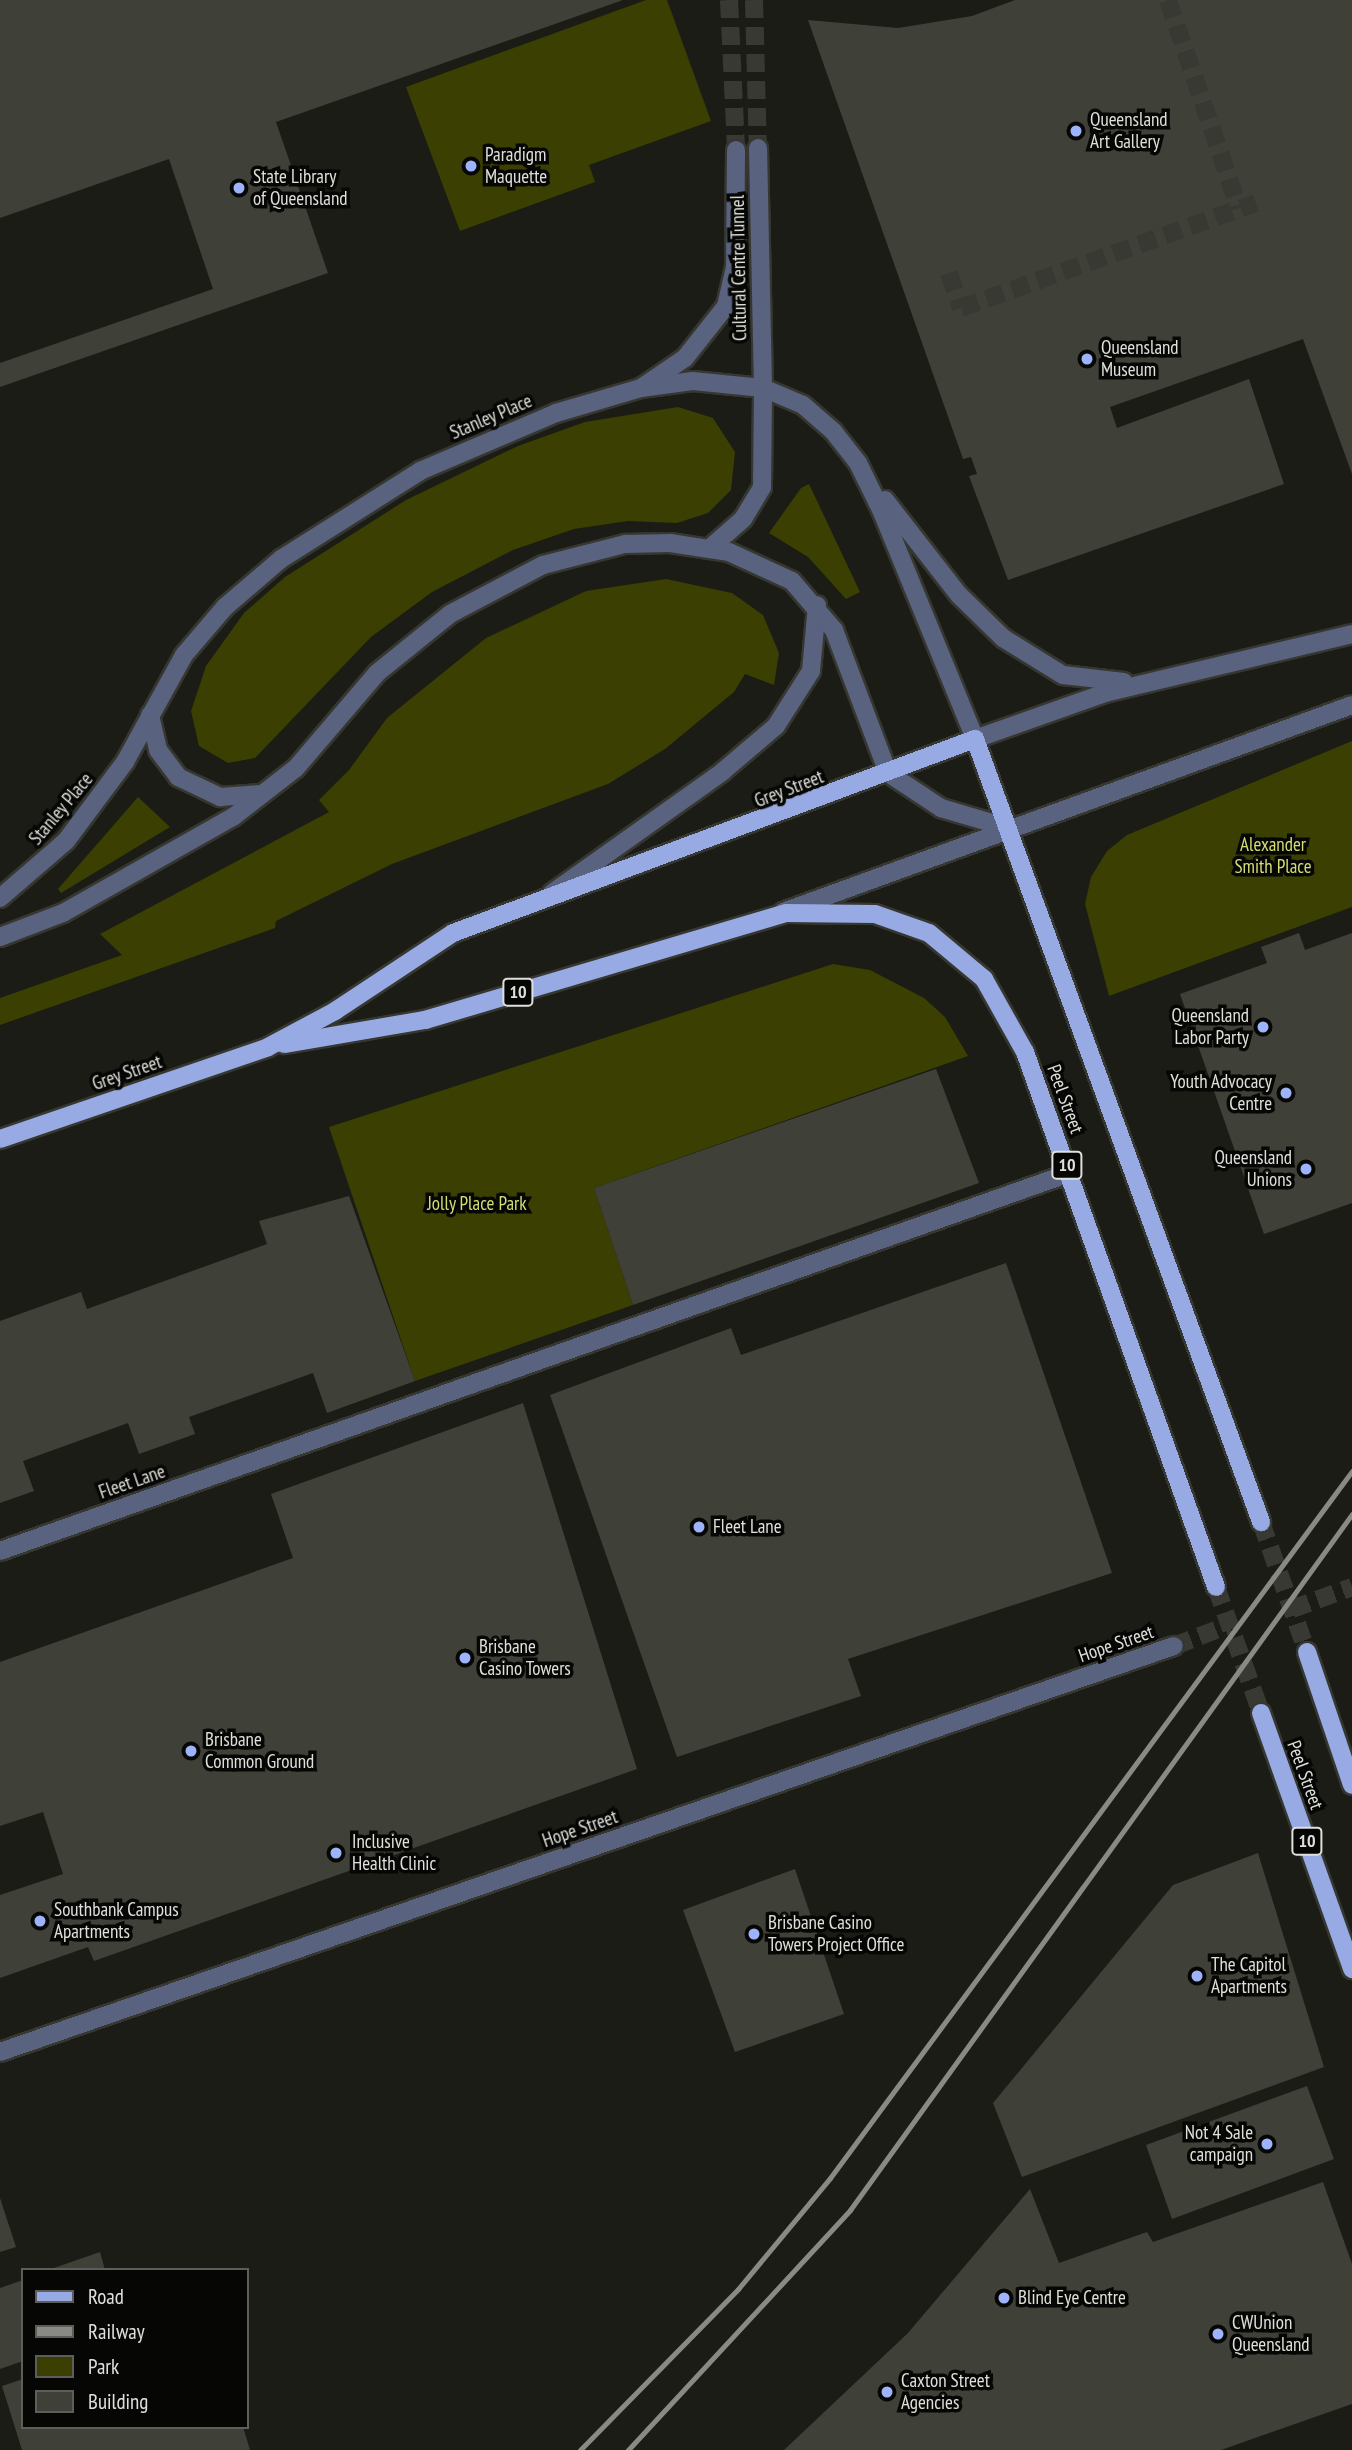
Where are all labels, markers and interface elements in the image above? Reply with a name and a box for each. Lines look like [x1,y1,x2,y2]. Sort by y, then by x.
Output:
place label: Queensland Art Gallery [1090,109,1168,153]
marker: Queensland Art Gallery [1068,123,1084,139]
place label: Paradigm Maquette [485,144,547,188]
marker: Paradigm Maquette [463,158,479,174]
place label: State Library of Queensland [253,166,348,210]
marker: State Library of Queensland [231,180,247,196]
street label: Cultural Centre Tunnel [726,195,752,341]
place label: Queensland Museum [1101,337,1179,381]
marker: Queensland Museum [1079,351,1095,367]
street label: Stanley Place [446,389,536,445]
street label: Grey Street [751,765,827,813]
street label: Stanley Place [24,768,98,850]
park label: Alexander Smith Place [1234,834,1312,878]
road number: 10 [502,978,534,1007]
place label: Queensland Labor Party [1171,1005,1249,1049]
marker: Queensland Labor Party [1255,1019,1271,1035]
street label: Grey Street [89,1050,165,1096]
street label: Peel Street [1042,1062,1088,1136]
place label: Youth Advocacy Centre [1170,1071,1272,1115]
marker: Youth Advocacy Centre [1278,1085,1294,1101]
place label: Queensland Unions [1214,1147,1292,1191]
road number: 10 [1051,1150,1083,1180]
marker: Queensland Unions [1298,1161,1314,1177]
park label: Jolly Place Park [427,1193,527,1215]
street label: Fleet Lane [96,1460,168,1504]
place label: Fleet Lane [713,1516,781,1538]
marker: Fleet Lane [691,1519,707,1535]
street label: Hope Street [1075,1621,1157,1667]
place label: Brisbane Casino Towers [479,1636,571,1680]
marker: Brisbane Casino Towers [457,1650,473,1666]
place label: Brisbane Common Ground [205,1729,314,1773]
street label: Peel Street [1282,1738,1328,1812]
marker: Brisbane Common Ground [183,1743,199,1759]
street label: Hope Street [539,1806,621,1852]
road number: 10 [1291,1826,1323,1856]
place label: Inclusive Health Clinic [352,1831,436,1875]
marker: Inclusive Health Clinic [326,1843,346,1863]
place label: Southbank Campus Apartments [54,1899,179,1943]
place label: Brisbane Casino Towers Project Office [768,1912,904,1956]
marker: Southbank Campus Apartments [32,1913,48,1929]
marker: Brisbane Casino Towers Project Office [746,1926,762,1942]
place label: The Capitol Apartments [1211,1954,1287,1998]
marker: The Capitol Apartments [1189,1968,1205,1984]
place label: Not 4 Sale campaign [1185,2122,1253,2166]
marker: Not 4 Sale campaign [1259,2136,1275,2152]
legend [21,2268,248,2429]
text: Road [88,2283,124,2310]
place label: Blind Eye Centre [1018,2287,1126,2309]
marker: Blind Eye Centre [996,2290,1012,2306]
place label: CWUnion Queensland [1232,2312,1310,2356]
text: Railway [88,2318,145,2345]
marker: CWUnion Queensland [1210,2326,1226,2342]
text: Park [88,2353,119,2380]
place label: Caxton Street Agencies [901,2370,990,2414]
marker: Caxton Street Agencies [879,2384,895,2400]
text: Building [88,2388,148,2415]

